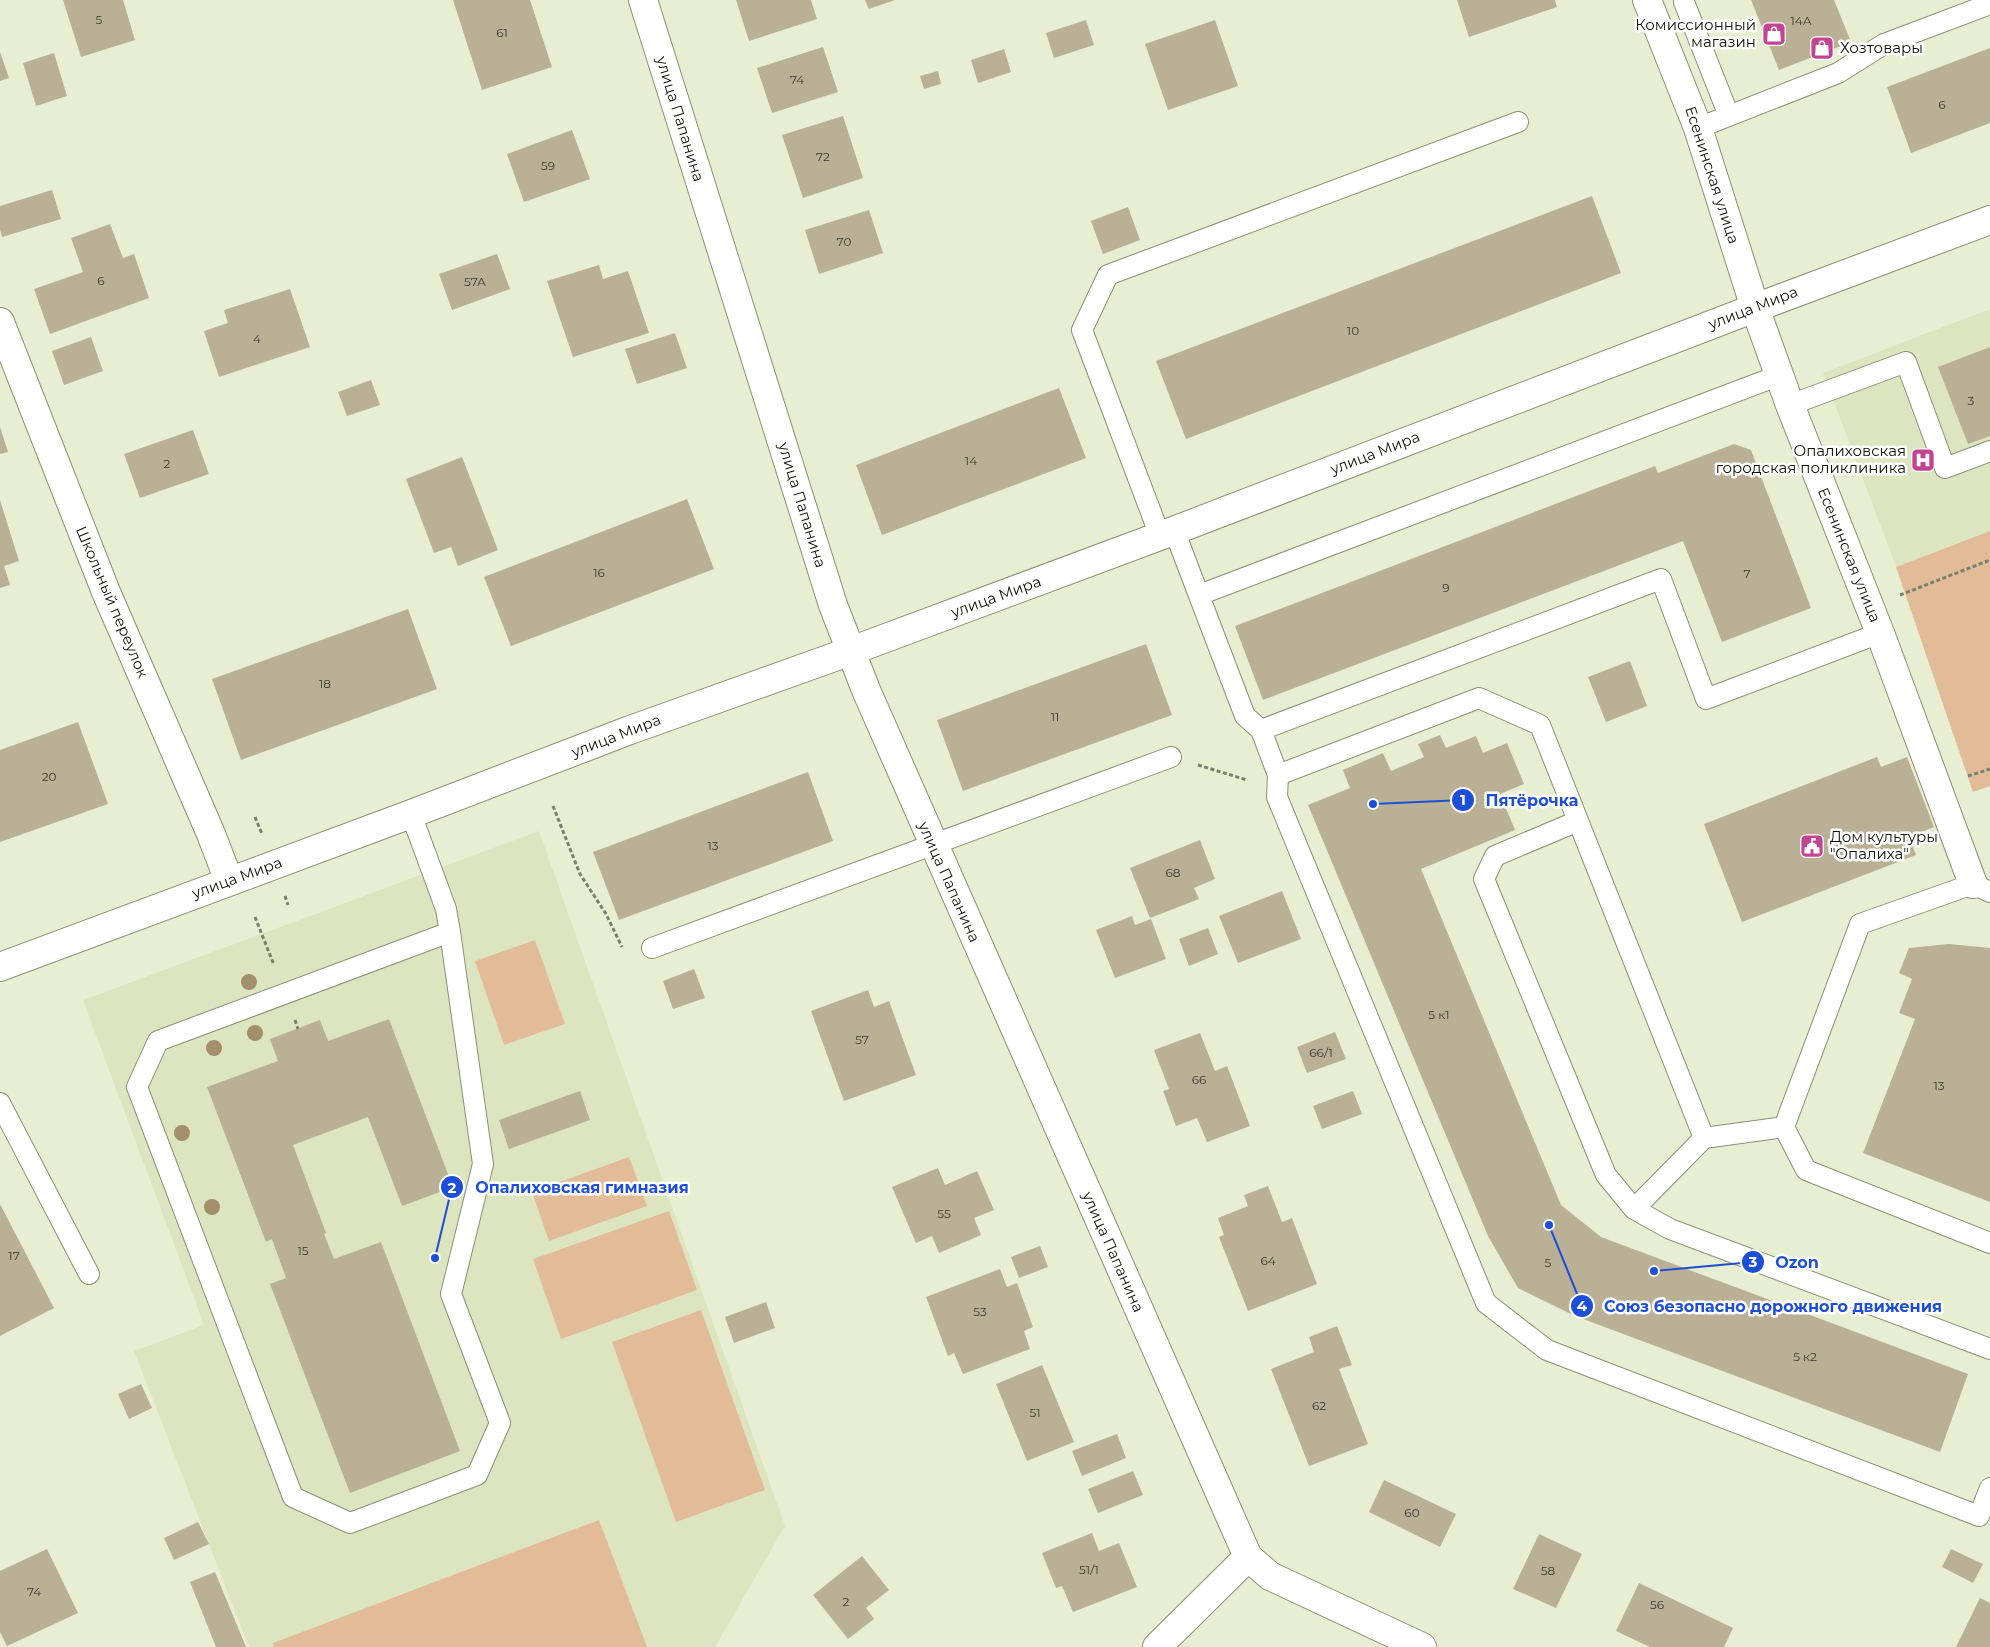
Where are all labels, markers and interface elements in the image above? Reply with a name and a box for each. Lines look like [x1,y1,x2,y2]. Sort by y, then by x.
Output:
house number: 5 [96,12,103,27]
house number: 14А [1790,13,1812,28]
place label: Комиссионный магазин [1635,15,1756,51]
shop icon: Комиссионный магазин [1761,21,1787,47]
house number: 61 [496,25,508,40]
shop icon: Хозтовары [1809,35,1835,61]
place label: Хозтовары [1840,38,1923,57]
street label: улица Папанина [652,53,709,184]
house number: 74 [790,72,804,87]
house number: 6 [1938,97,1946,112]
street label: Есенинская улица [1681,104,1744,246]
house number: 72 [816,149,830,164]
house number: 59 [541,158,555,173]
house number: 70 [837,234,851,249]
house number: 6 [97,273,105,288]
house number: 57А [464,274,486,289]
street label: улица Мира [1704,282,1800,334]
house number: 10 [1347,323,1359,338]
house number: 4 [253,331,261,346]
house number: 3 [1968,393,1975,408]
street label: улица Мира [1326,427,1422,479]
street label: улица Папанина [774,439,831,570]
place label: Опалиховская городская поликлиника [1716,441,1906,477]
hospital icon: Опалиховская городская поликлиника [1910,447,1936,473]
house number: 14 [965,453,977,468]
house number: 2 [164,456,171,471]
street label: Есенинская улица [1814,485,1885,625]
street label: Школьный переулок [72,523,153,681]
house number: 16 [593,565,605,580]
house number: 7 [1743,566,1751,581]
street label: улица Мира [947,571,1043,622]
house number: 9 [1442,580,1450,595]
house number: 18 [319,676,331,691]
house number: 11 [1051,709,1059,724]
street label: улица Мира [567,710,663,762]
house number: 20 [42,769,56,784]
callout: Пятёрочка [1451,784,1589,815]
text: 1 [1460,790,1466,809]
text: Пятёрочка [1485,791,1579,810]
street label: улица Папанина [914,818,985,945]
place label: Дом культуры "Опалиха" [1830,827,1938,863]
public building icon: Дом культуры "Опалиха" [1799,833,1825,859]
house number: 13 [707,838,719,853]
street label: улица Мира [188,852,284,903]
house number: 68 [1166,865,1181,880]
house number: 5 к1 [1428,1007,1450,1022]
house number: 57 [855,1032,869,1047]
house number: 66/1 [1309,1045,1333,1060]
house number: 66 [1192,1072,1206,1087]
house number: 13 [1933,1078,1945,1093]
callout: Опалиховская гимназия [440,1172,698,1203]
text: 2 [448,1178,457,1197]
text: Опалиховская гимназия [475,1178,689,1197]
street label: улица Папанина [1078,1188,1149,1315]
house number: 55 [937,1206,951,1221]
house number: 15 [297,1243,309,1258]
callout: Ozon [1740,1247,1829,1278]
house number: 17 [8,1248,20,1263]
text: 3 [1748,1252,1758,1271]
house number: 64 [1260,1253,1276,1268]
text: Ozon [1775,1253,1819,1272]
house number: 5 [1545,1255,1552,1270]
callout: Союз безопасно дорожного движения [1569,1291,1952,1322]
text: 4 [1577,1296,1588,1315]
text: Союз безопасно дорожного движения [1604,1297,1942,1316]
house number: 53 [973,1304,987,1319]
house number: 5 к2 [1793,1349,1817,1364]
house number: 62 [1312,1398,1326,1413]
house number: 51 [1029,1405,1041,1420]
house number: 60 [1404,1505,1420,1520]
house number: 51/1 [1079,1562,1099,1577]
house number: 58 [1541,1563,1556,1578]
house number: 74 [27,1584,41,1599]
house number: 2 [843,1594,850,1609]
house number: 56 [1650,1597,1664,1612]

